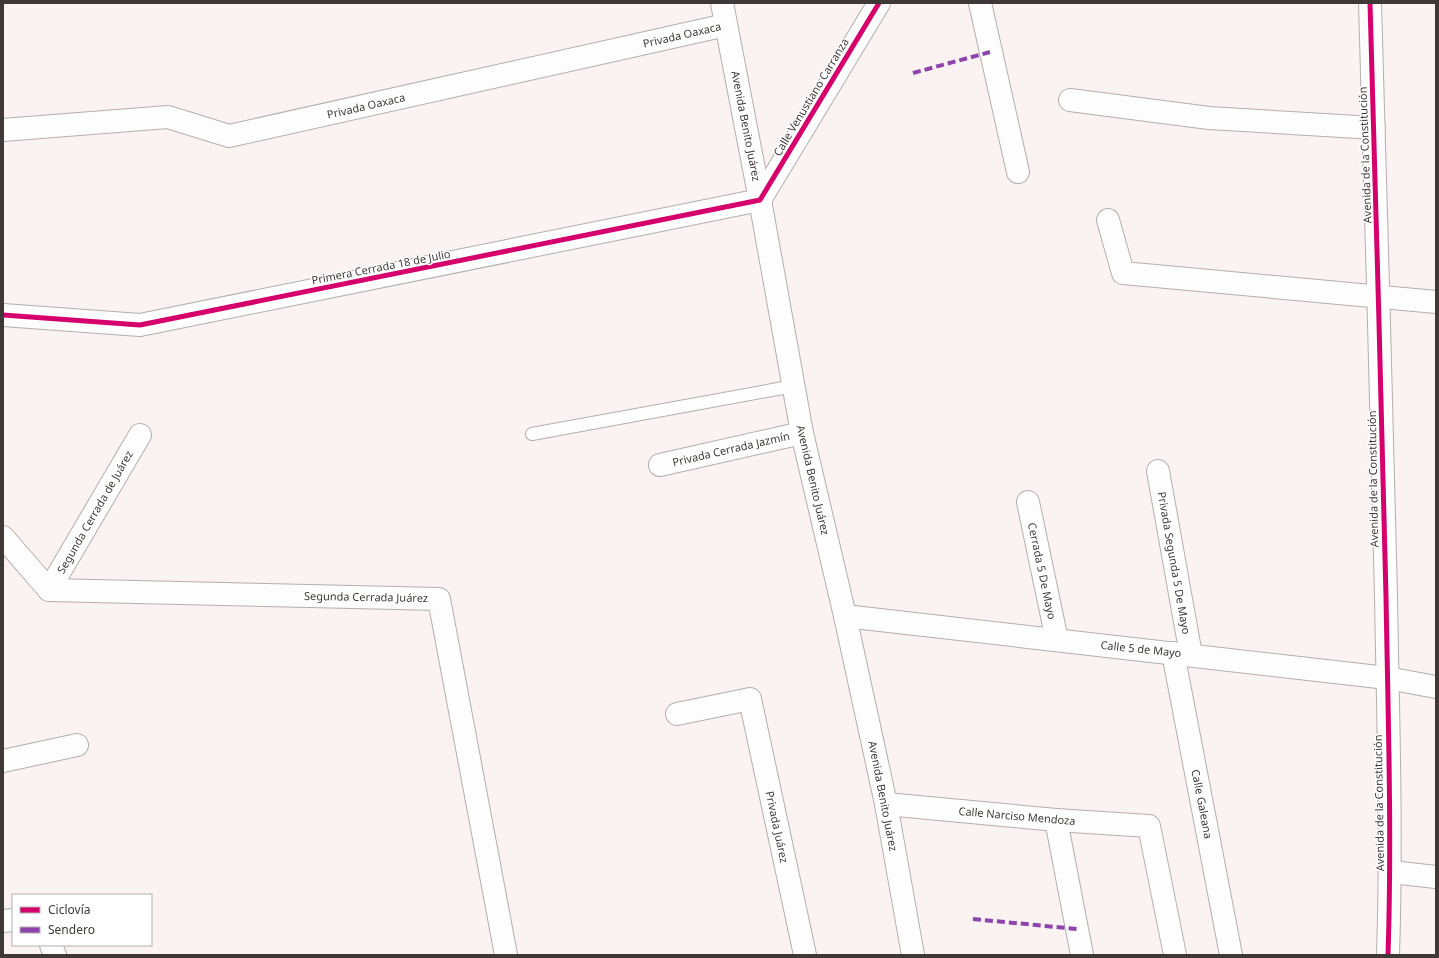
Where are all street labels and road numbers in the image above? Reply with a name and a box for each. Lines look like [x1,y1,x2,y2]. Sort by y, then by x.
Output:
street label: Privada Oaxaca [641,18,722,51]
street label: Calle Venustiano Carranza [769,35,852,158]
street label: Avenida Benito Juárez [728,69,765,182]
street label: Avenida de la Constitución [1355,86,1374,224]
street label: Privada Oaxaca [325,89,406,122]
street label: Primera Cerrada 18 de Julio [310,246,452,287]
street label: Avenida de la Constitución [1364,410,1381,548]
street label: Avenida Benito Juárez [794,423,833,536]
street label: Privada Cerrada Jazmín [671,428,791,469]
street label: Segunda Cerrada de Juárez [53,447,136,576]
street label: Privada Segunda 5 De Mayo [1155,490,1194,636]
street label: Cerrada 5 De Mayo [1025,521,1060,621]
street label: Segunda Cerrada Juárez [304,588,428,605]
street label: Calle 5 de Mayo [1100,637,1183,660]
street label: Avenida de la Constitución [1370,734,1387,872]
street label: Avenida Benito Juárez [865,739,902,852]
street label: Calle Galeana [1188,768,1217,840]
street label: Privada Juárez [763,790,792,864]
street label: Calle Narciso Mendoza [958,803,1076,828]

